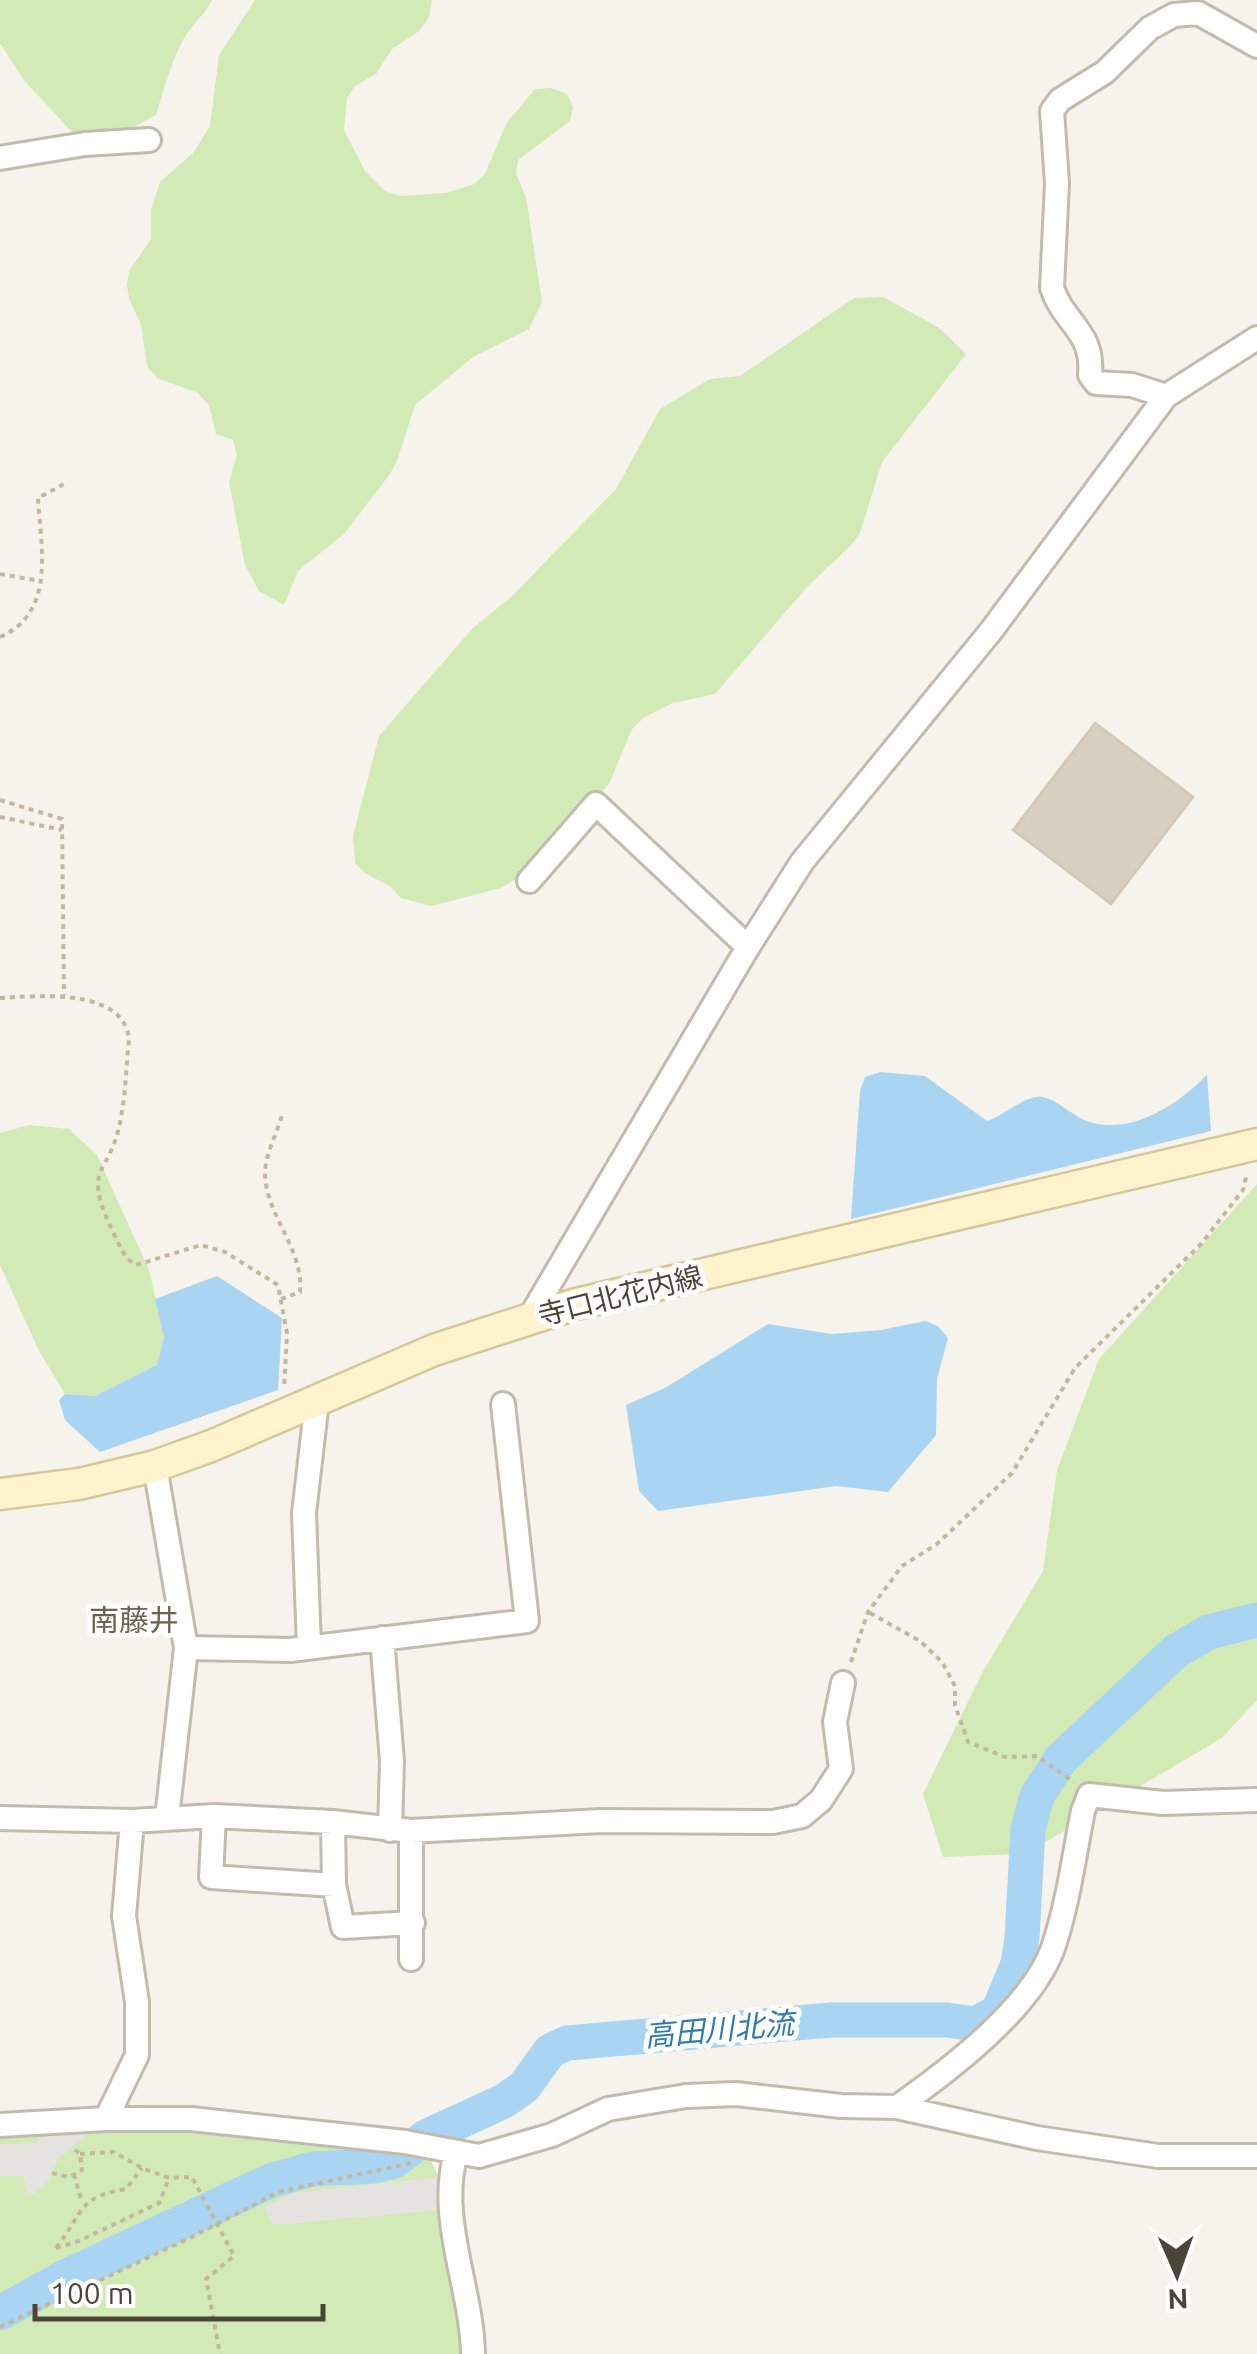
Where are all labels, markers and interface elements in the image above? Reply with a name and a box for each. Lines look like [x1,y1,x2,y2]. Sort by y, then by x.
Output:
street label: 寺口北花内線 [535,1260,705,1330]
district label: 南藤井 [89,1603,179,1637]
water label: 高田川北流 [643,2005,799,2052]
north arrow [1127,2224,1227,2324]
scale bar [35,2259,322,2321]
text: 100 m [50,2276,134,2310]
text: N [1167,2284,1189,2315]

